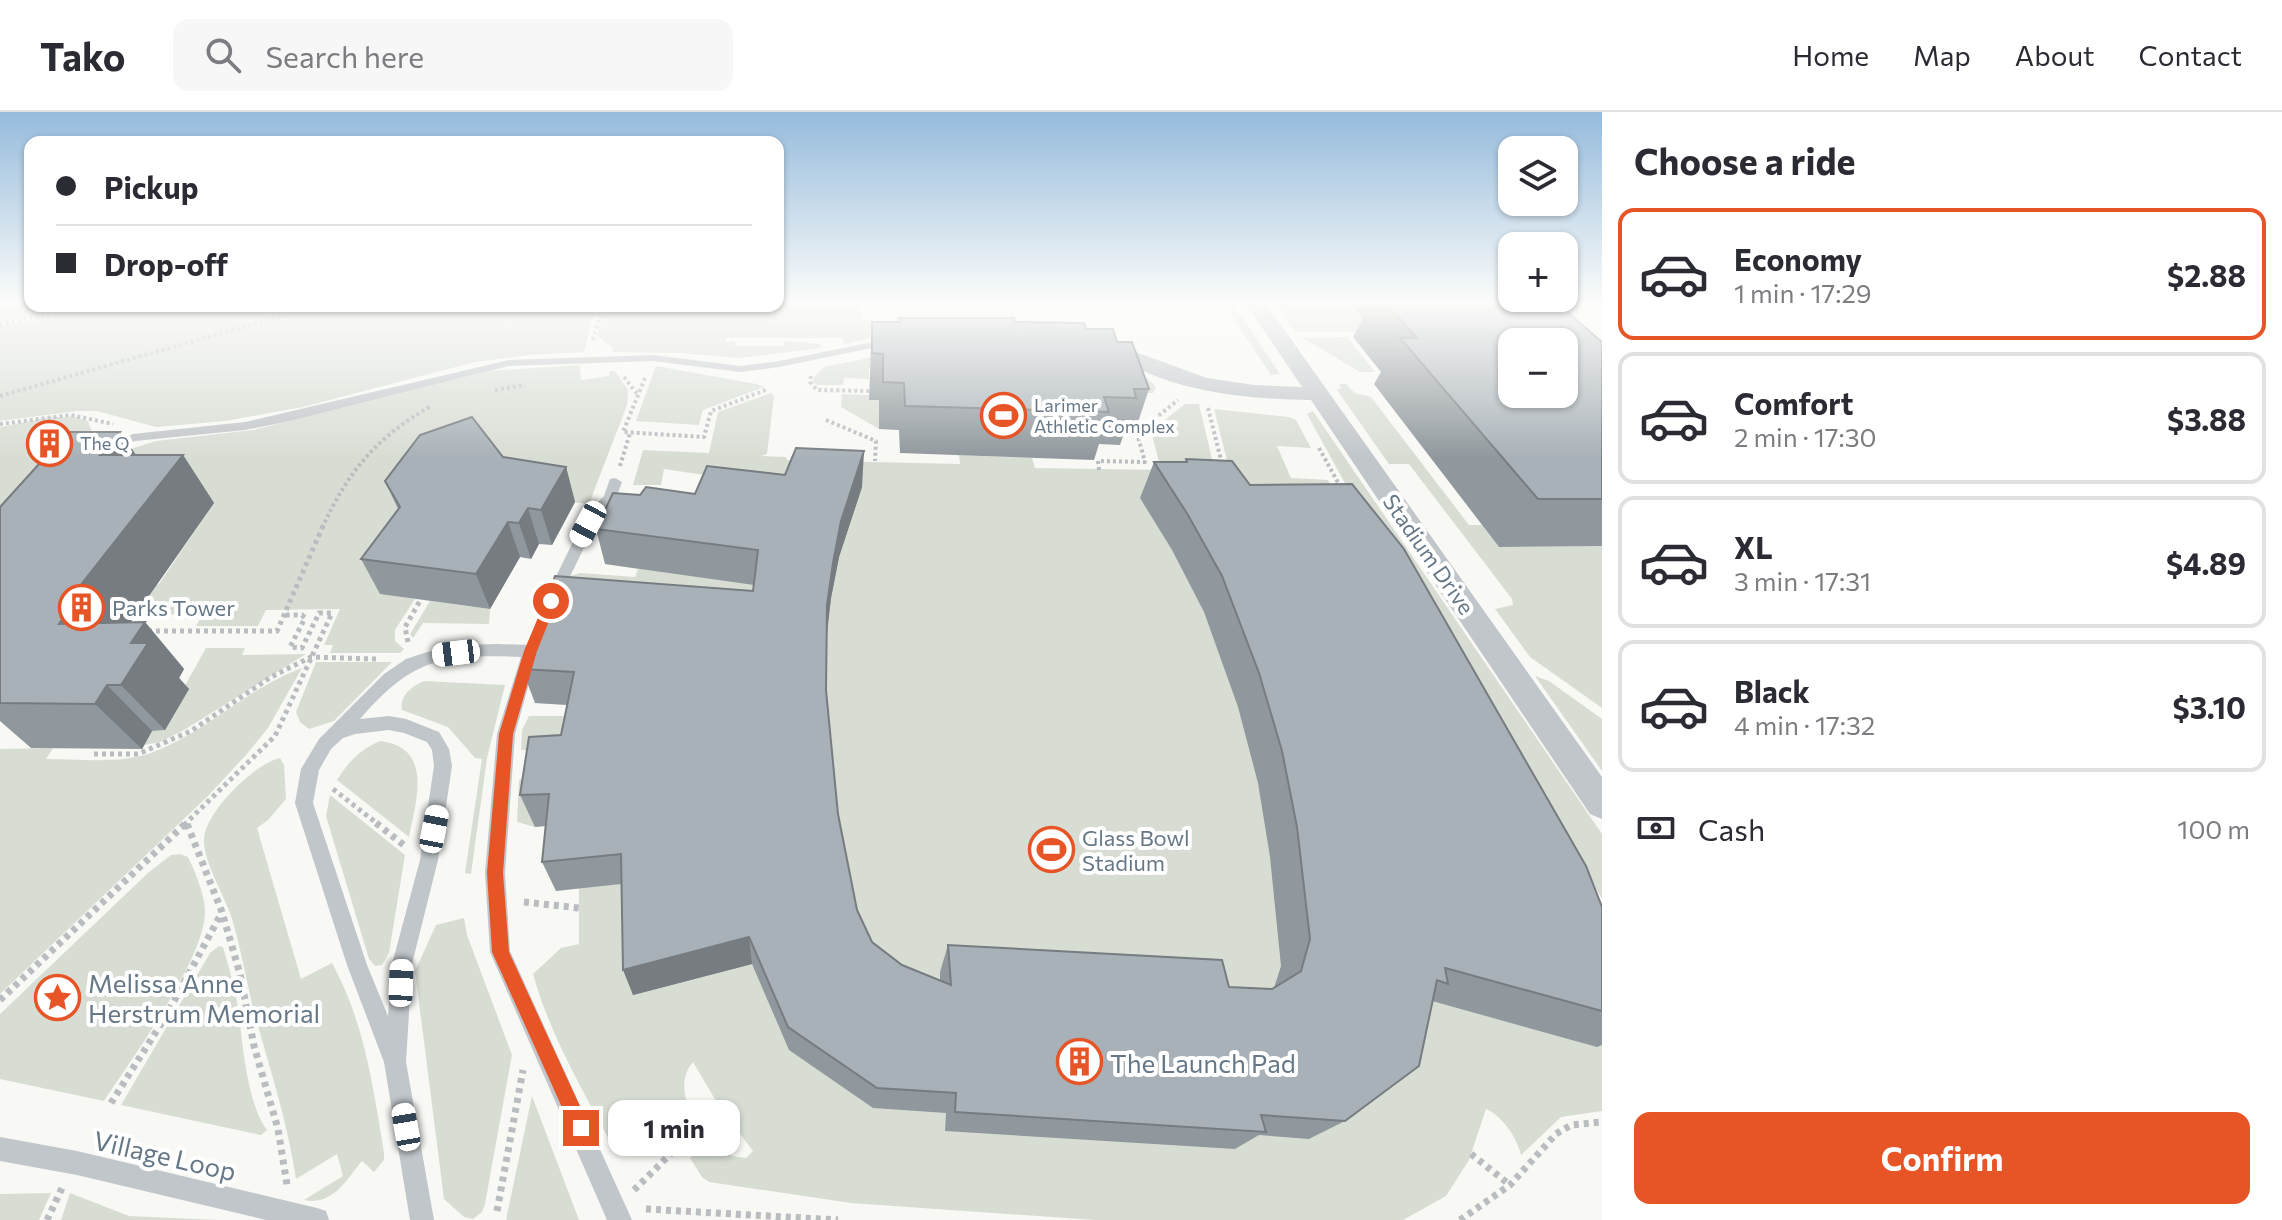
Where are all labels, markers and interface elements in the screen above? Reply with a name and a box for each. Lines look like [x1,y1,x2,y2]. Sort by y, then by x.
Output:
search box [173,19,733,91]
text: Tako [40,32,125,79]
icon: search [201,33,245,77]
text: Search here [265,37,424,74]
text: Home [1792,38,1869,72]
text: Map [1913,38,1971,72]
text: About [2015,38,2095,72]
text: Contact [2139,38,2242,72]
map controls [1498,136,1578,408]
button: layers [1498,136,1578,216]
text: Choose a ride [1634,138,1855,182]
text: Pickup [104,168,198,205]
button: + [1498,232,1578,312]
icon: car [1638,238,1710,310]
text: Economy [1734,240,1862,277]
text: Drop-off [104,245,228,282]
text: $2.88 [2167,256,2246,293]
text: 1 min · 17:29 [1734,277,1872,308]
button: − [1498,328,1578,408]
icon: car [1638,382,1710,454]
text: Comfort [1734,384,1853,421]
sports icon: Larimer Athletic Complex [979,391,1027,439]
place label: Larimer Athletic Complex [1034,394,1175,437]
text: $3.88 [2167,400,2246,437]
building icon: The Q [25,419,73,467]
text: 2 min · 17:30 [1734,421,1877,452]
place label: The Q [80,432,130,454]
street label: Stadium Drive [1378,489,1480,619]
car [566,497,610,551]
icon: car [1638,526,1710,598]
text: XL [1734,528,1773,565]
text: $4.89 [2166,544,2246,581]
text: 3 min · 17:31 [1734,565,1871,596]
building icon: Parks Tower [57,583,105,631]
route start [533,583,569,619]
place label: Parks Tower [112,594,235,621]
car [431,638,481,668]
icon: car [1638,670,1710,742]
text: Black [1734,672,1810,709]
text: $3.10 [2172,688,2246,725]
text: 4 min · 17:32 [1734,709,1875,740]
car [418,803,450,855]
icon: cash [1634,806,1678,850]
text: Cash [1698,810,1765,847]
text: 100 m [2177,813,2250,844]
place label: Glass Bowl Stadium [1082,824,1190,876]
sports icon: Glass Bowl Stadium [1027,826,1075,874]
car [388,959,414,1007]
place label: Melissa Anne Herstrum Memorial [88,967,320,1028]
place icon: Melissa Anne Herstrum Memorial [33,973,81,1021]
building icon: The Launch Pad [1055,1038,1103,1086]
place label: The Launch Pad [1110,1047,1296,1078]
callout: 1 min [609,1100,741,1156]
car [390,1101,422,1153]
route end [563,1110,599,1146]
text: 1 min [643,1112,705,1143]
button: Confirm [1634,1112,2250,1204]
street label: Village Loop [91,1124,239,1186]

